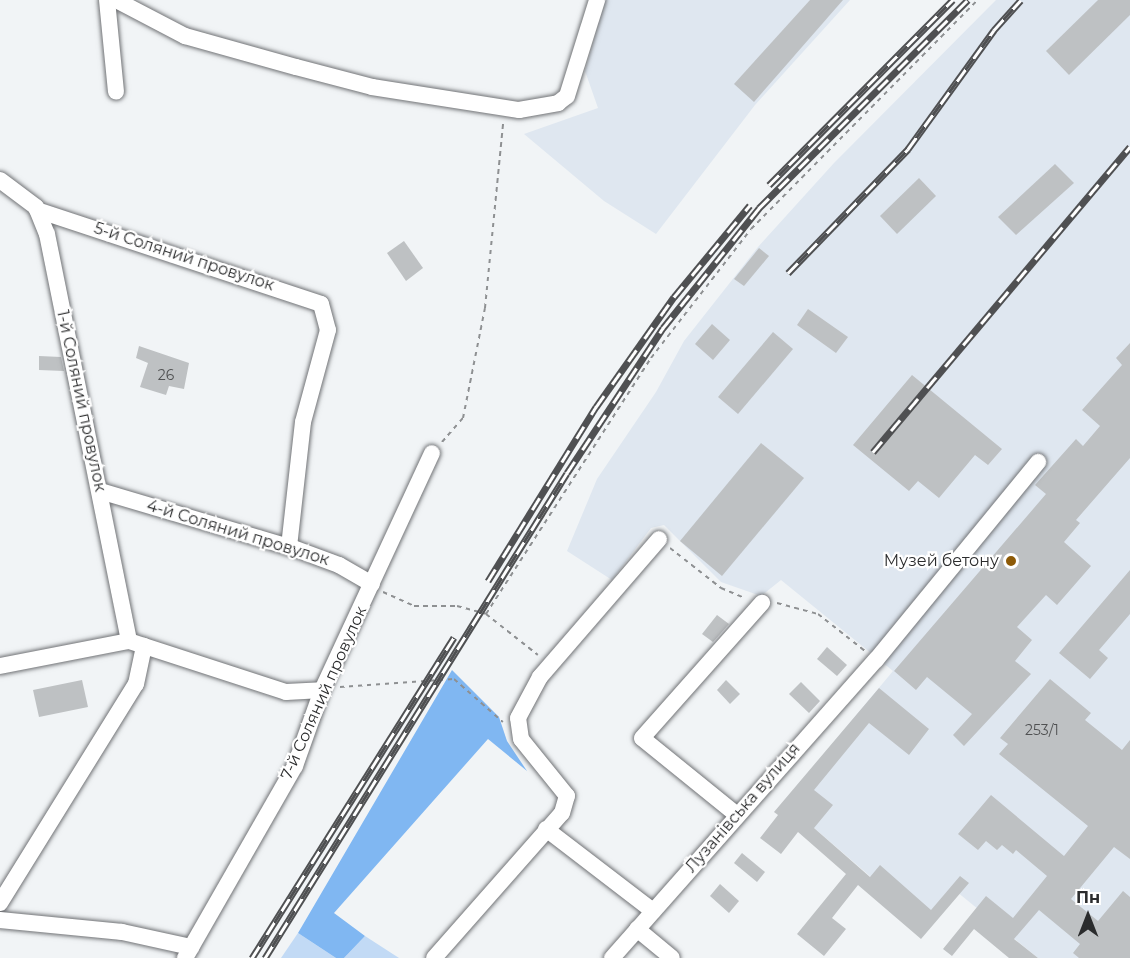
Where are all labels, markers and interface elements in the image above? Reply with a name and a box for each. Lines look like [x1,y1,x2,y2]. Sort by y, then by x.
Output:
street label: 5-й Соляний провулок [92,219,276,295]
street label: 1-й Соляний провулок [52,309,110,493]
house number: 26 [158,367,174,383]
street label: 4-й Соляний провулок [144,496,332,570]
place label: Музей бетону [884,551,999,571]
marker: Музей бетону [1004,554,1018,568]
street label: 7-й Соляний провулок [277,603,371,783]
house number: 253/1 [1025,722,1059,738]
street label: Лузанівська вулиця [682,739,804,877]
north arrow [1058,886,1118,946]
text: Пн [1076,888,1100,907]

